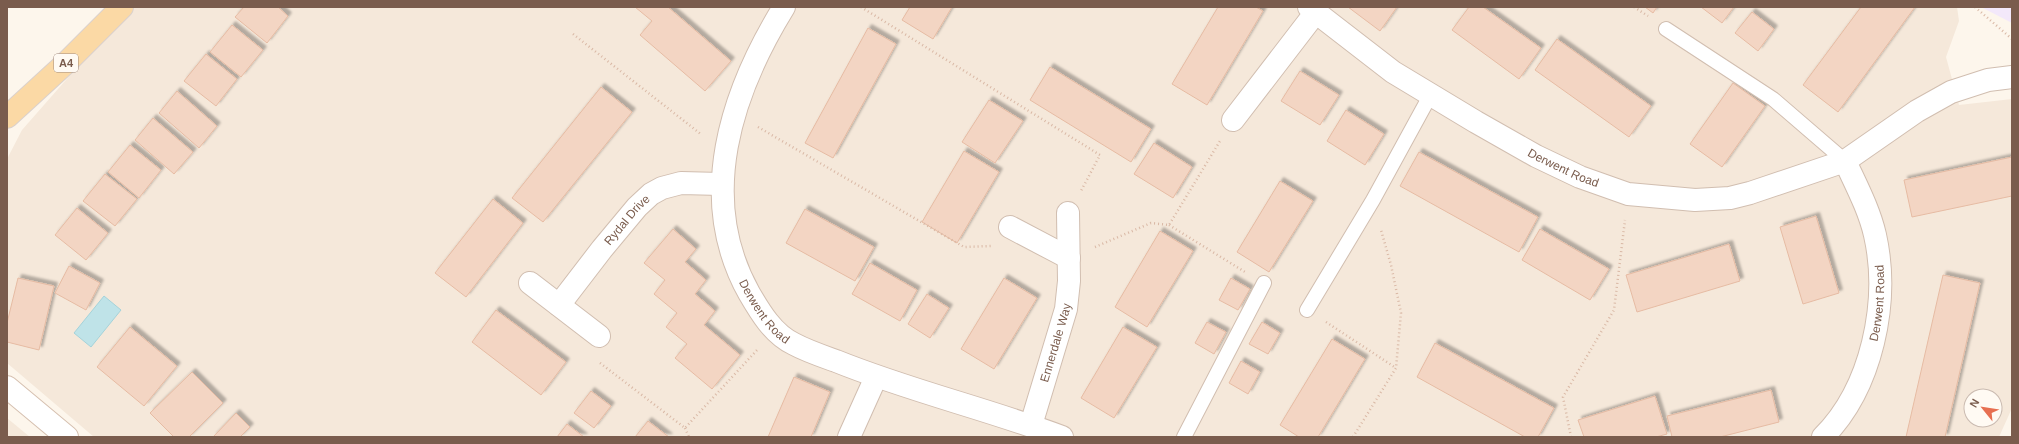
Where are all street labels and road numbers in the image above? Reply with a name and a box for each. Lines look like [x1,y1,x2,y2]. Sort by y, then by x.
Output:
road number: A4 [54,54,78,72]
street label: Derwent Road [1525,146,1601,190]
street label: Rydal Drive [601,192,653,248]
street label: Derwent Road [1867,264,1887,343]
street label: Derwent Road [736,277,792,347]
street label: Ennerdale Way [1037,303,1074,384]

